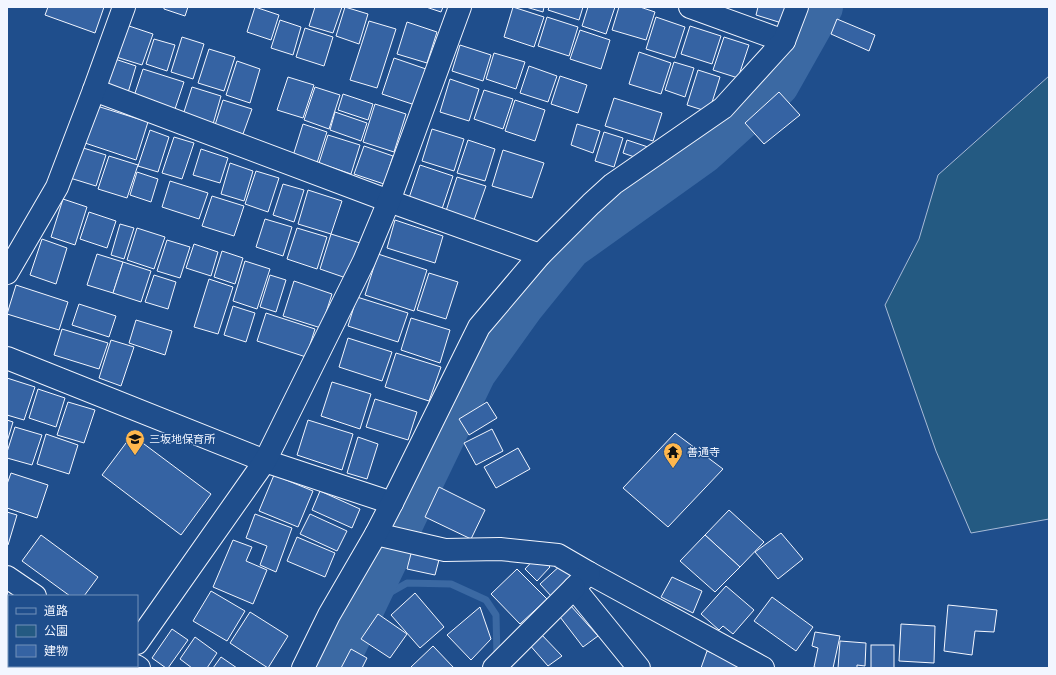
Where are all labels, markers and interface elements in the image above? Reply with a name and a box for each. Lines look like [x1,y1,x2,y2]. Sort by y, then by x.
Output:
school or university icon: 三坂地保育所 [124,428,146,456]
place label: 三坂地保育所 [149,433,216,445]
temple icon: 善通寺 [662,441,684,469]
place label: 善通寺 [687,446,720,458]
legend [8,595,138,667]
text: 道路 [44,604,68,618]
text: 公園 [44,624,68,638]
text: 建物 [44,644,68,658]

